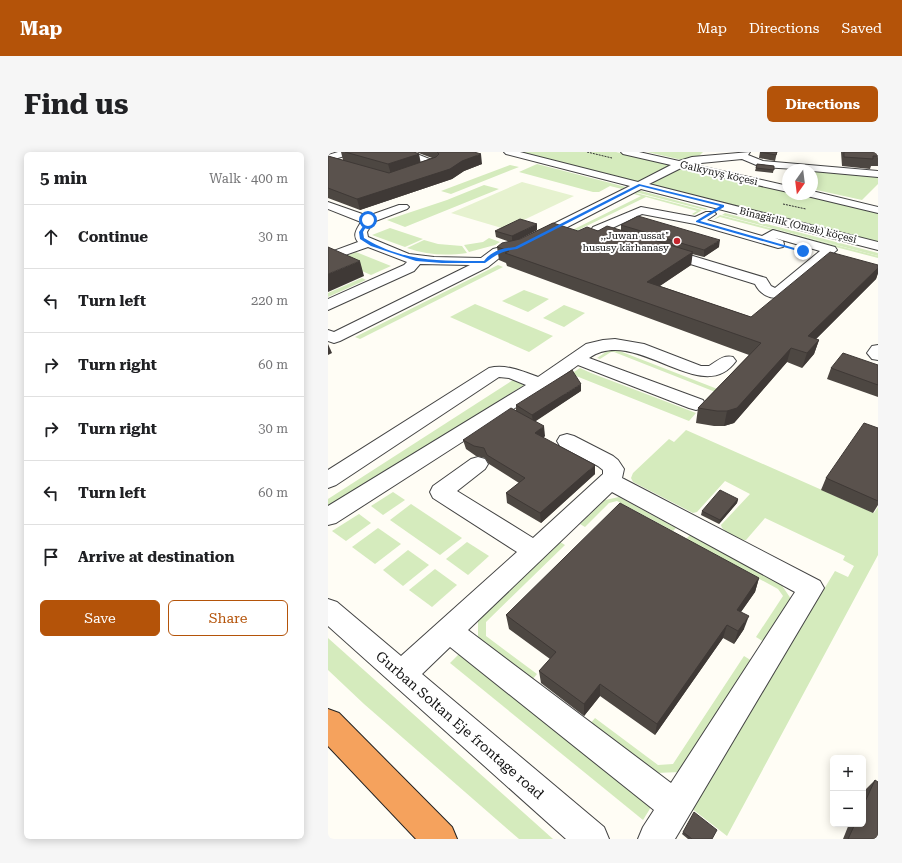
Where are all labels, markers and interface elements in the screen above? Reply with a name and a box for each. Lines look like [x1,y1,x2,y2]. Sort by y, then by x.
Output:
text: Map [20,17,62,40]
text: Map [697,20,727,36]
text: Directions [749,20,819,36]
text: Saved [841,20,882,36]
button: Directions [767,86,878,122]
text: Find us [24,88,128,121]
street label: Galkynyş köçesi [679,159,759,187]
north arrow [782,164,818,200]
text: 5 min [40,168,87,188]
text: Walk · 400 m [209,171,288,186]
street label: Binagärlik (Omsk) köçesi [738,205,858,245]
route start [359,211,377,229]
icon: ahead [40,226,62,248]
text: Continue [78,228,148,246]
text: 30 m [258,229,288,244]
place label: ,,Juwan ussat" hususy kärhanasy [583,230,669,253]
marker: ,,Juwan ussat" hususy kärhanasy [672,236,682,246]
route end [794,242,812,260]
icon: left [40,290,62,312]
text: Turn left [78,292,146,310]
text: 220 m [251,293,288,308]
icon: right [40,354,62,376]
text: Turn right [78,356,157,374]
text: 60 m [258,357,288,372]
icon: right [40,418,62,440]
text: Turn right [78,420,157,438]
text: 30 m [258,421,288,436]
icon: left [40,482,62,504]
text: Turn left [78,484,146,502]
text: 60 m [258,485,288,500]
icon: arrive [40,546,62,568]
text: Arrive at destination [78,548,234,566]
button: Save [40,600,160,636]
button: Share [168,600,288,636]
street label: Gurban Soltan Eje frontage road [373,648,547,802]
map controls [830,755,866,827]
button: + [830,755,866,791]
button: − [830,791,866,827]

